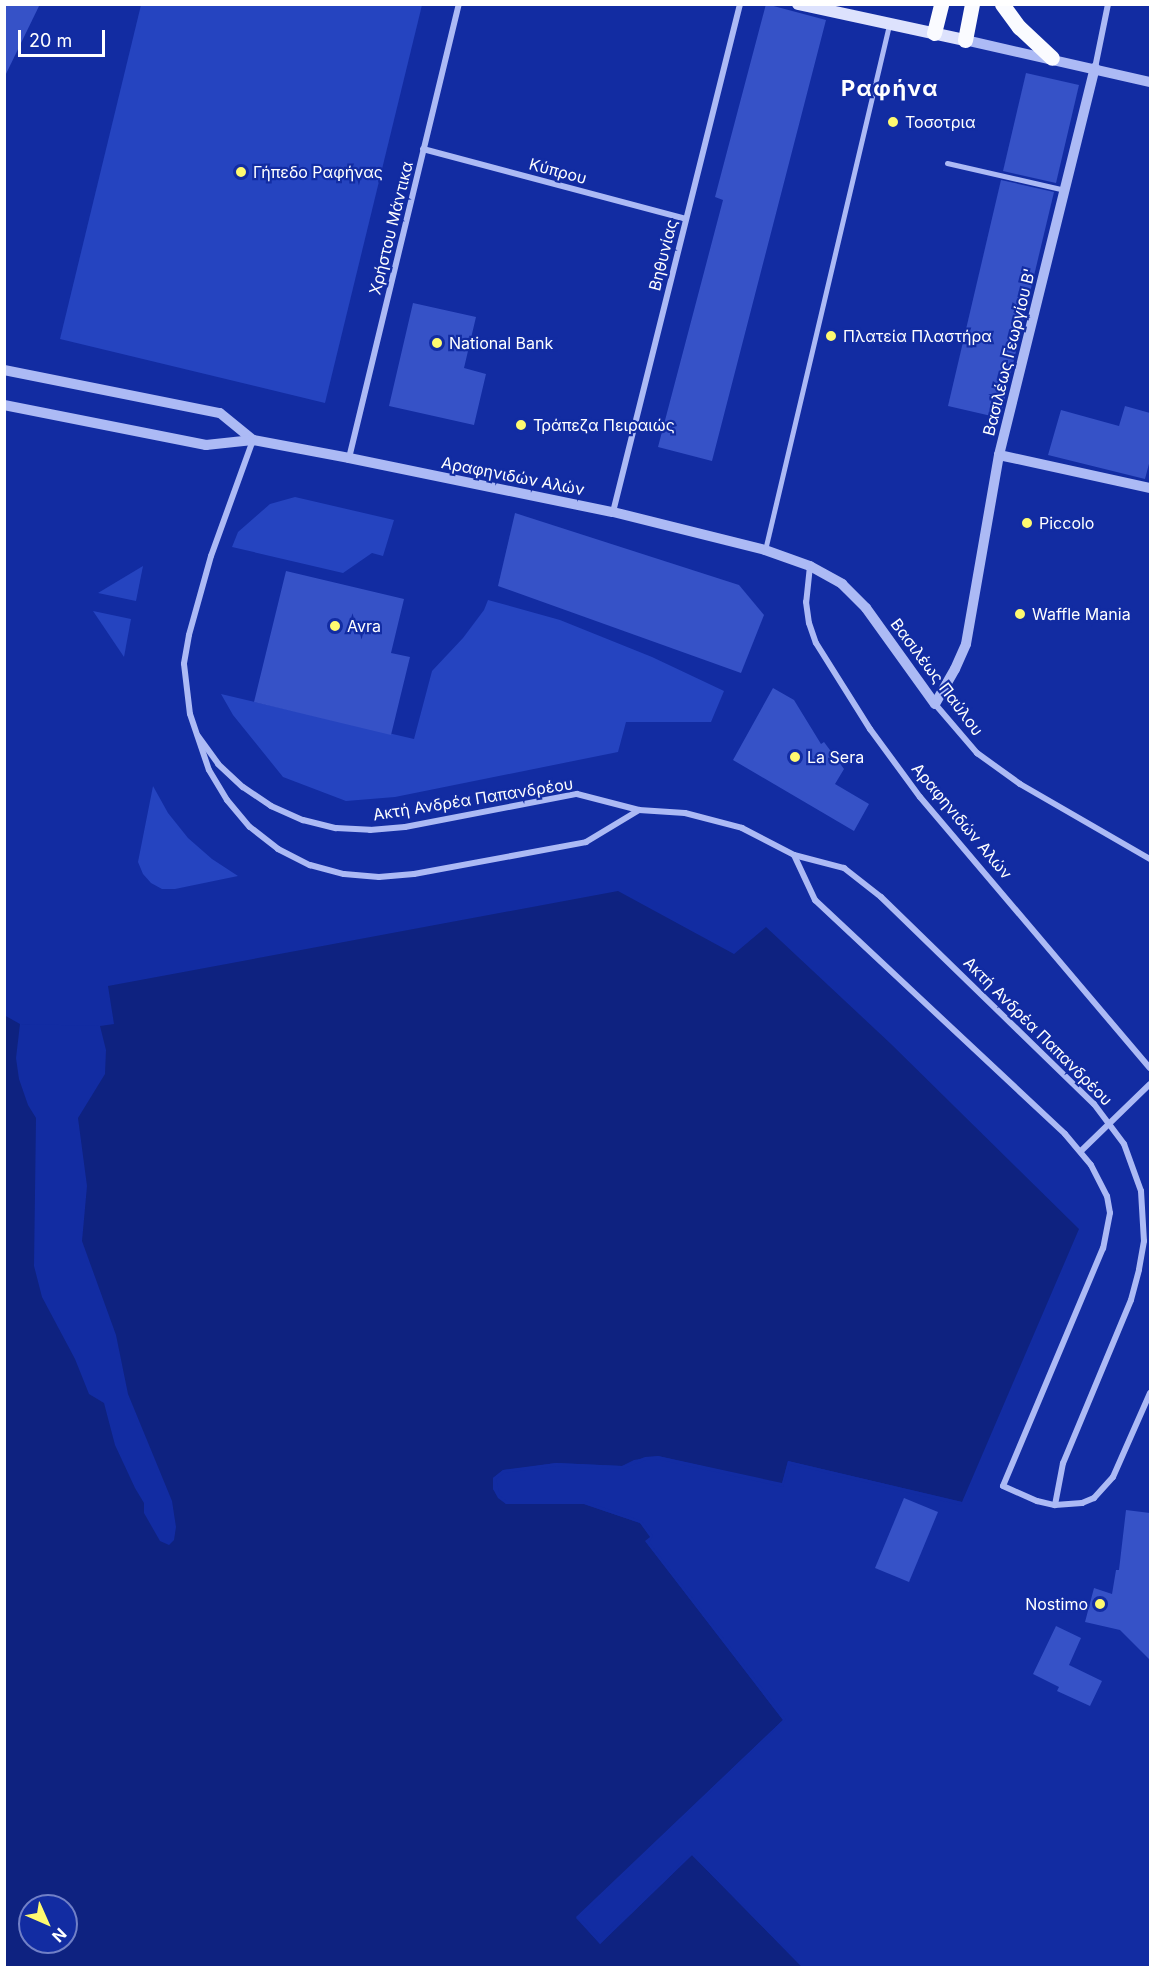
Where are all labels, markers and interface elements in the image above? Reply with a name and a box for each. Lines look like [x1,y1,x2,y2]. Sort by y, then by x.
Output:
scale bar [21,18,108,56]
text: 20 m [29,30,72,51]
district label: Ραφήνα [841,76,939,102]
place label: Τοσοτρια [905,112,976,132]
marker: Τοσοτρια [886,115,900,129]
street label: Κύπρου [527,154,589,188]
street label: Χρήστου Μάντικα [365,159,417,297]
place label: Γήπεδο Ραφήνας [253,162,383,182]
marker: Γήπεδο Ραφήνας [234,165,248,179]
street label: Βηθυνίας [645,217,681,293]
street label: Βασιλέως Γεωργίου Β' [979,266,1039,438]
place label: Πλατεία Πλαστήρα [843,326,992,346]
marker: Πλατεία Πλαστήρα [824,329,838,343]
place label: National Bank [449,333,553,353]
marker: National Bank [430,336,444,350]
place label: Τράπεζα Πειραιώς [533,415,675,435]
marker: Τράπεζα Πειραιώς [514,418,528,432]
street label: Αραφηνιδών Αλών [440,453,586,499]
place label: Piccolo [1039,513,1094,533]
marker: Piccolo [1020,516,1034,530]
place label: Waffle Mania [1032,604,1131,624]
marker: Waffle Mania [1013,607,1027,621]
street label: Βασιλέως Παύλου [887,615,987,739]
place label: Avra [347,616,381,636]
marker: Avra [328,619,342,633]
place label: La Sera [807,747,864,767]
marker: La Sera [788,750,802,764]
street label: Αραφηνιδών Αλών [908,759,1016,883]
street label: Ακτή Ανδρέα Παπανδρέου [372,774,574,824]
street label: Ακτή Ανδρέα Παπανδρέου [960,953,1116,1109]
place label: Nostimo [1025,1594,1088,1614]
marker: Nostimo [1093,1597,1107,1611]
north arrow [18,1894,78,1954]
text: N [48,1924,71,1947]

